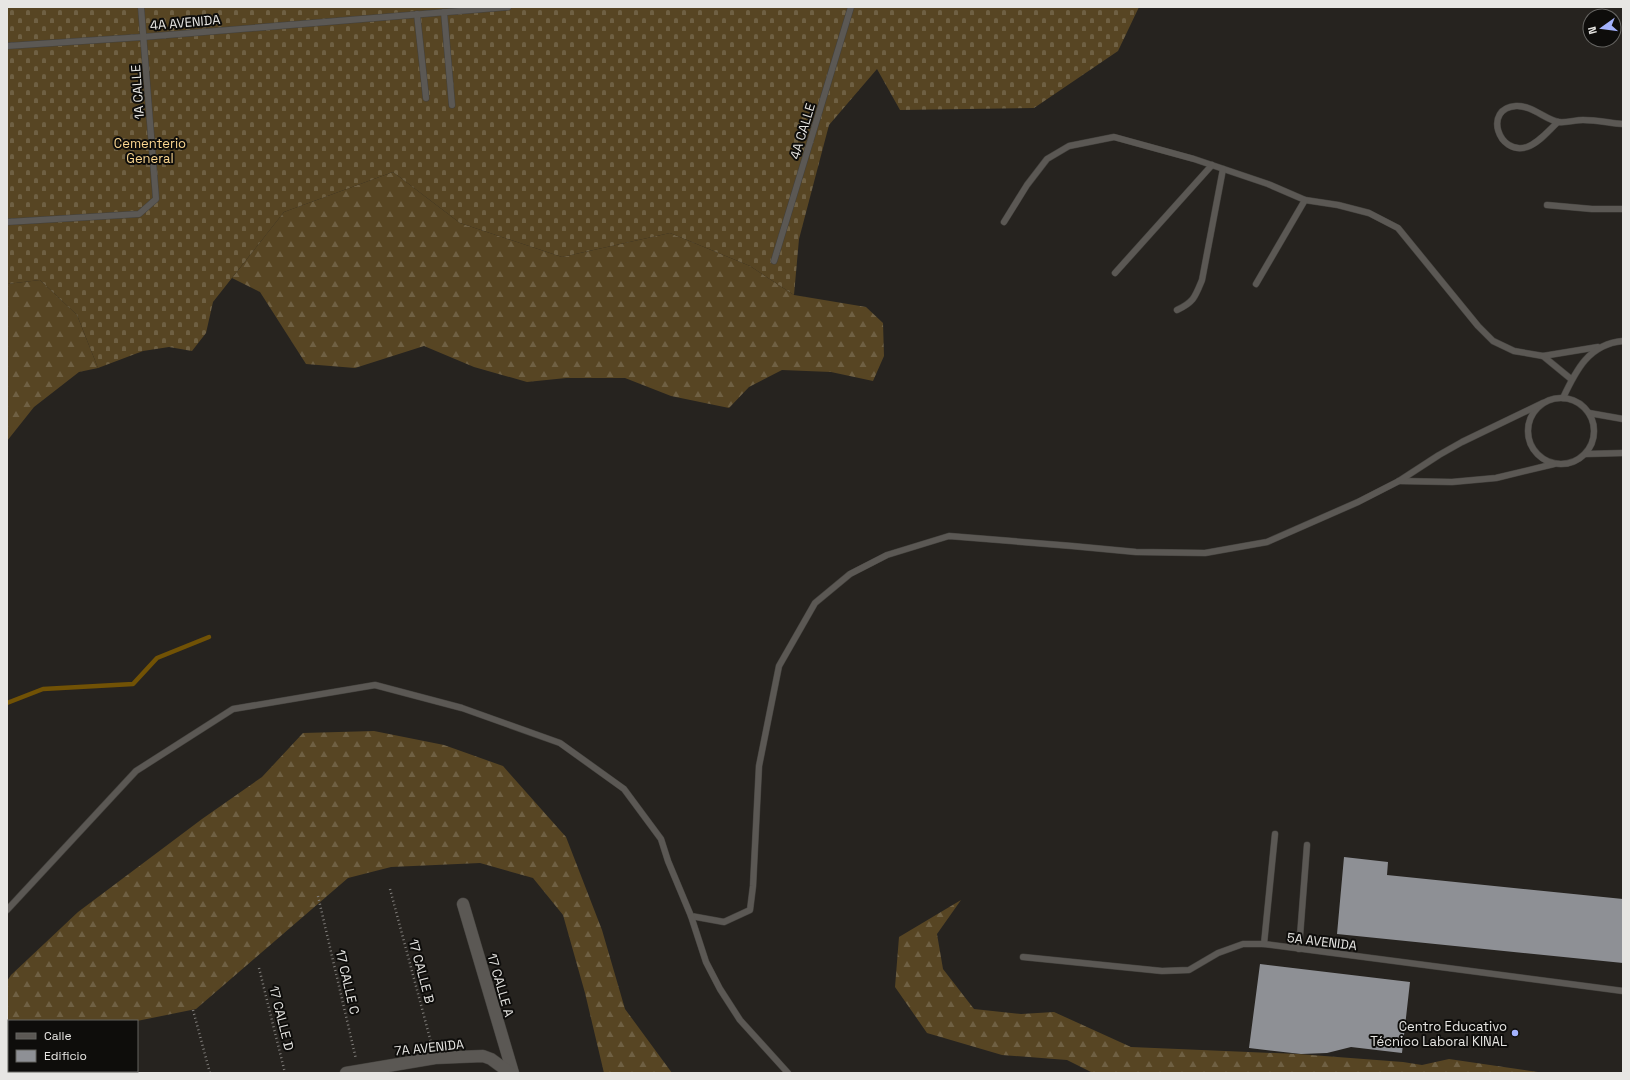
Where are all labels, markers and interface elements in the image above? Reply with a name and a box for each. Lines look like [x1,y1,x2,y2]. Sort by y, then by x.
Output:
north arrow [1582,8,1622,48]
street label: 4A AVENIDA [149,11,221,34]
text: N [1585,25,1600,36]
street label: 1A CALLE [127,64,148,120]
street label: 4A CALLE [786,101,819,161]
park label: Cementerio General [114,135,186,167]
street label: 5A AVENIDA [1286,929,1358,954]
street label: 17 CALLE B [405,937,438,1005]
street label: 17 CALLE C [332,948,363,1016]
street label: 17 CALLE A [483,951,518,1019]
street label: 17 CALLE D [265,984,298,1052]
place label: Centro Educativo Técnico Laboral KINAL [1370,1018,1507,1050]
legend [8,1020,138,1072]
text: Calle [44,1028,72,1044]
marker: Centro Educativo Técnico Laboral KINAL [1510,1028,1520,1038]
street label: 7A AVENIDA [393,1035,465,1060]
text: Edificio [44,1048,87,1064]

